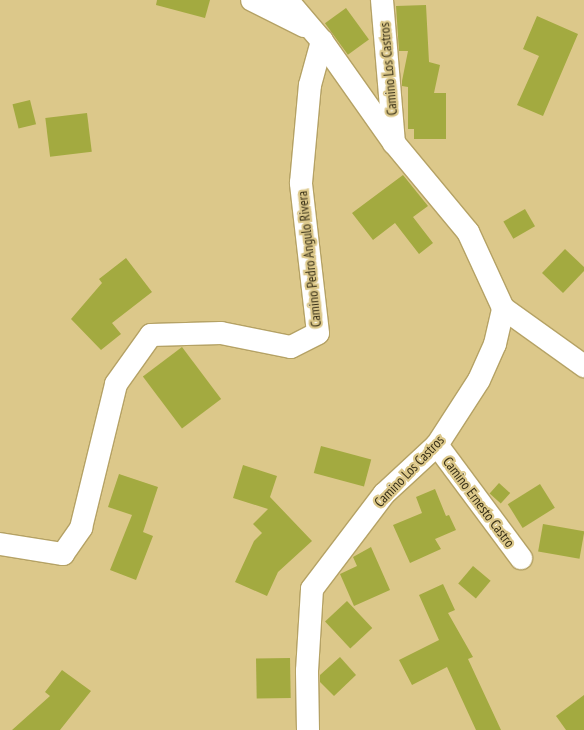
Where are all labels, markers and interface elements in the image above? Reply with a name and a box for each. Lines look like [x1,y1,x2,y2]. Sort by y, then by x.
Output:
street label: Camino Los Castros [376,22,400,116]
street label: Camino Pedro Angulo Rivera [293,190,325,328]
street label: Camino Los Castros [371,432,447,510]
street label: Camino Ernesto Castro [440,454,518,550]

